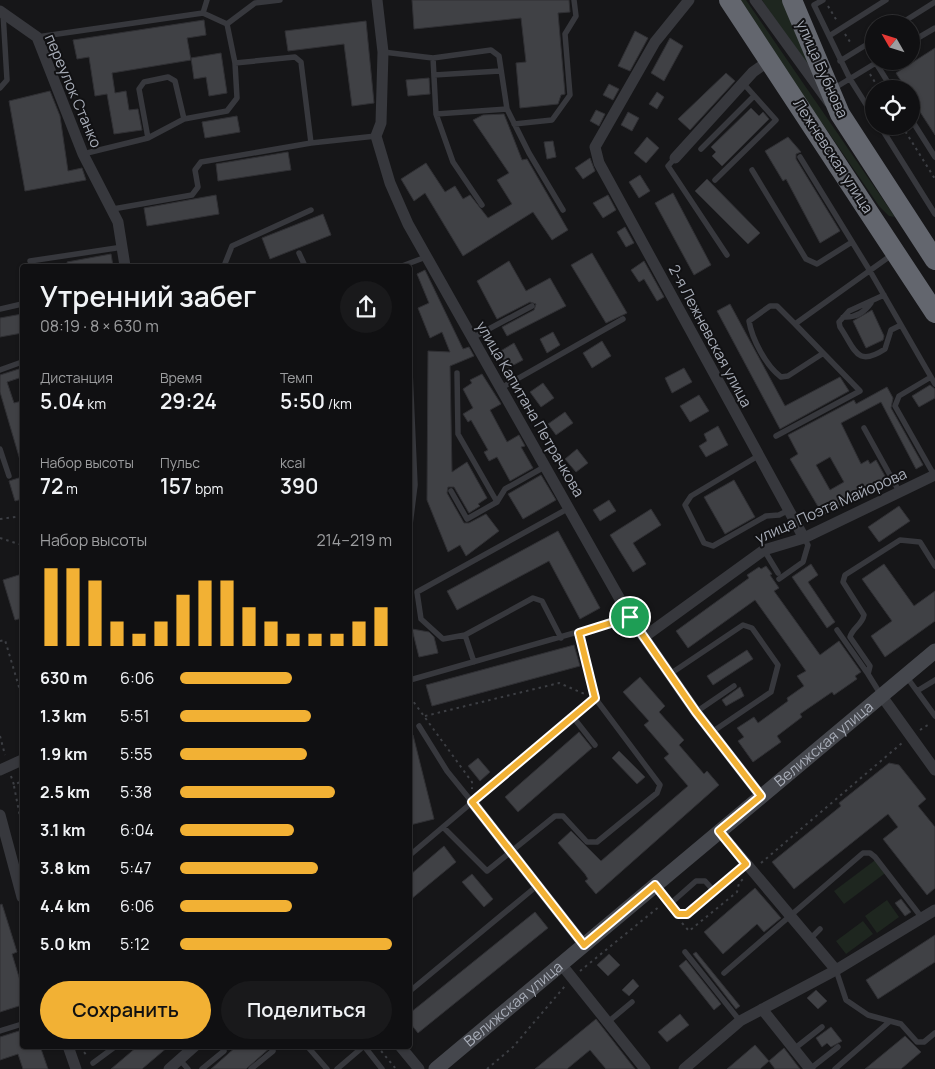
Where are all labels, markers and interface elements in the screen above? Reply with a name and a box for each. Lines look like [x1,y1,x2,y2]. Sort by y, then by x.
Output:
north arrow [865,15,920,70]
map controls [865,15,920,135]
street label: улица Бубнова [791,16,853,121]
street label: переулок Станко [40,31,107,151]
button: locate [865,80,920,135]
street label: Лежневская улица [788,94,878,217]
street label: 2-я Лежневская улица [664,261,757,411]
text: Утренний забег [40,277,256,315]
button: share [340,281,392,333]
text: 08:19 · 8 × 630 m [40,315,159,337]
street label: улица Капитана Петрачкова [471,317,590,501]
text: Дистанция [40,368,113,387]
text: Время [160,368,202,387]
text: Темп [280,368,313,387]
text: 5.04 [40,387,84,415]
text: 29:24 [160,387,217,415]
text: 5:50 [280,387,325,415]
text: km [84,394,106,413]
text: /km [325,394,352,413]
text: Набор высоты [40,453,134,472]
text: Пульс [160,453,200,472]
text: kcal [280,453,306,472]
street label: улица Поэта Майорова [752,463,910,548]
text: 72 [40,472,63,500]
text: 157 [160,472,192,500]
text: 390 [280,472,319,500]
text: m [63,479,78,498]
text: bpm [192,479,223,498]
text: Набор высоты [40,529,147,551]
text: 214–219 m [317,529,392,551]
pin [609,596,651,638]
icon: arrive [616,603,644,631]
text: 630 m [40,667,87,689]
text: 6:06 [120,667,154,689]
street label: Велижская улица [770,696,878,791]
text: 1.3 km [40,705,87,727]
text: 5:51 [120,705,150,727]
text: 1.9 km [40,743,87,765]
text: 5:55 [120,743,153,765]
text: 2.5 km [40,781,90,803]
text: 5:38 [120,781,152,803]
text: 3.1 km [40,819,85,841]
text: 6:04 [120,819,154,841]
text: 3.8 km [40,857,90,879]
text: 5:47 [120,857,152,879]
text: 4.4 km [40,895,90,917]
text: 6:06 [120,895,154,917]
text: 5.0 km [40,933,91,955]
text: 5:12 [120,933,149,955]
street label: Велижская улица [459,956,567,1051]
button: Сохранить [40,981,211,1039]
button: Поделиться [221,981,392,1039]

